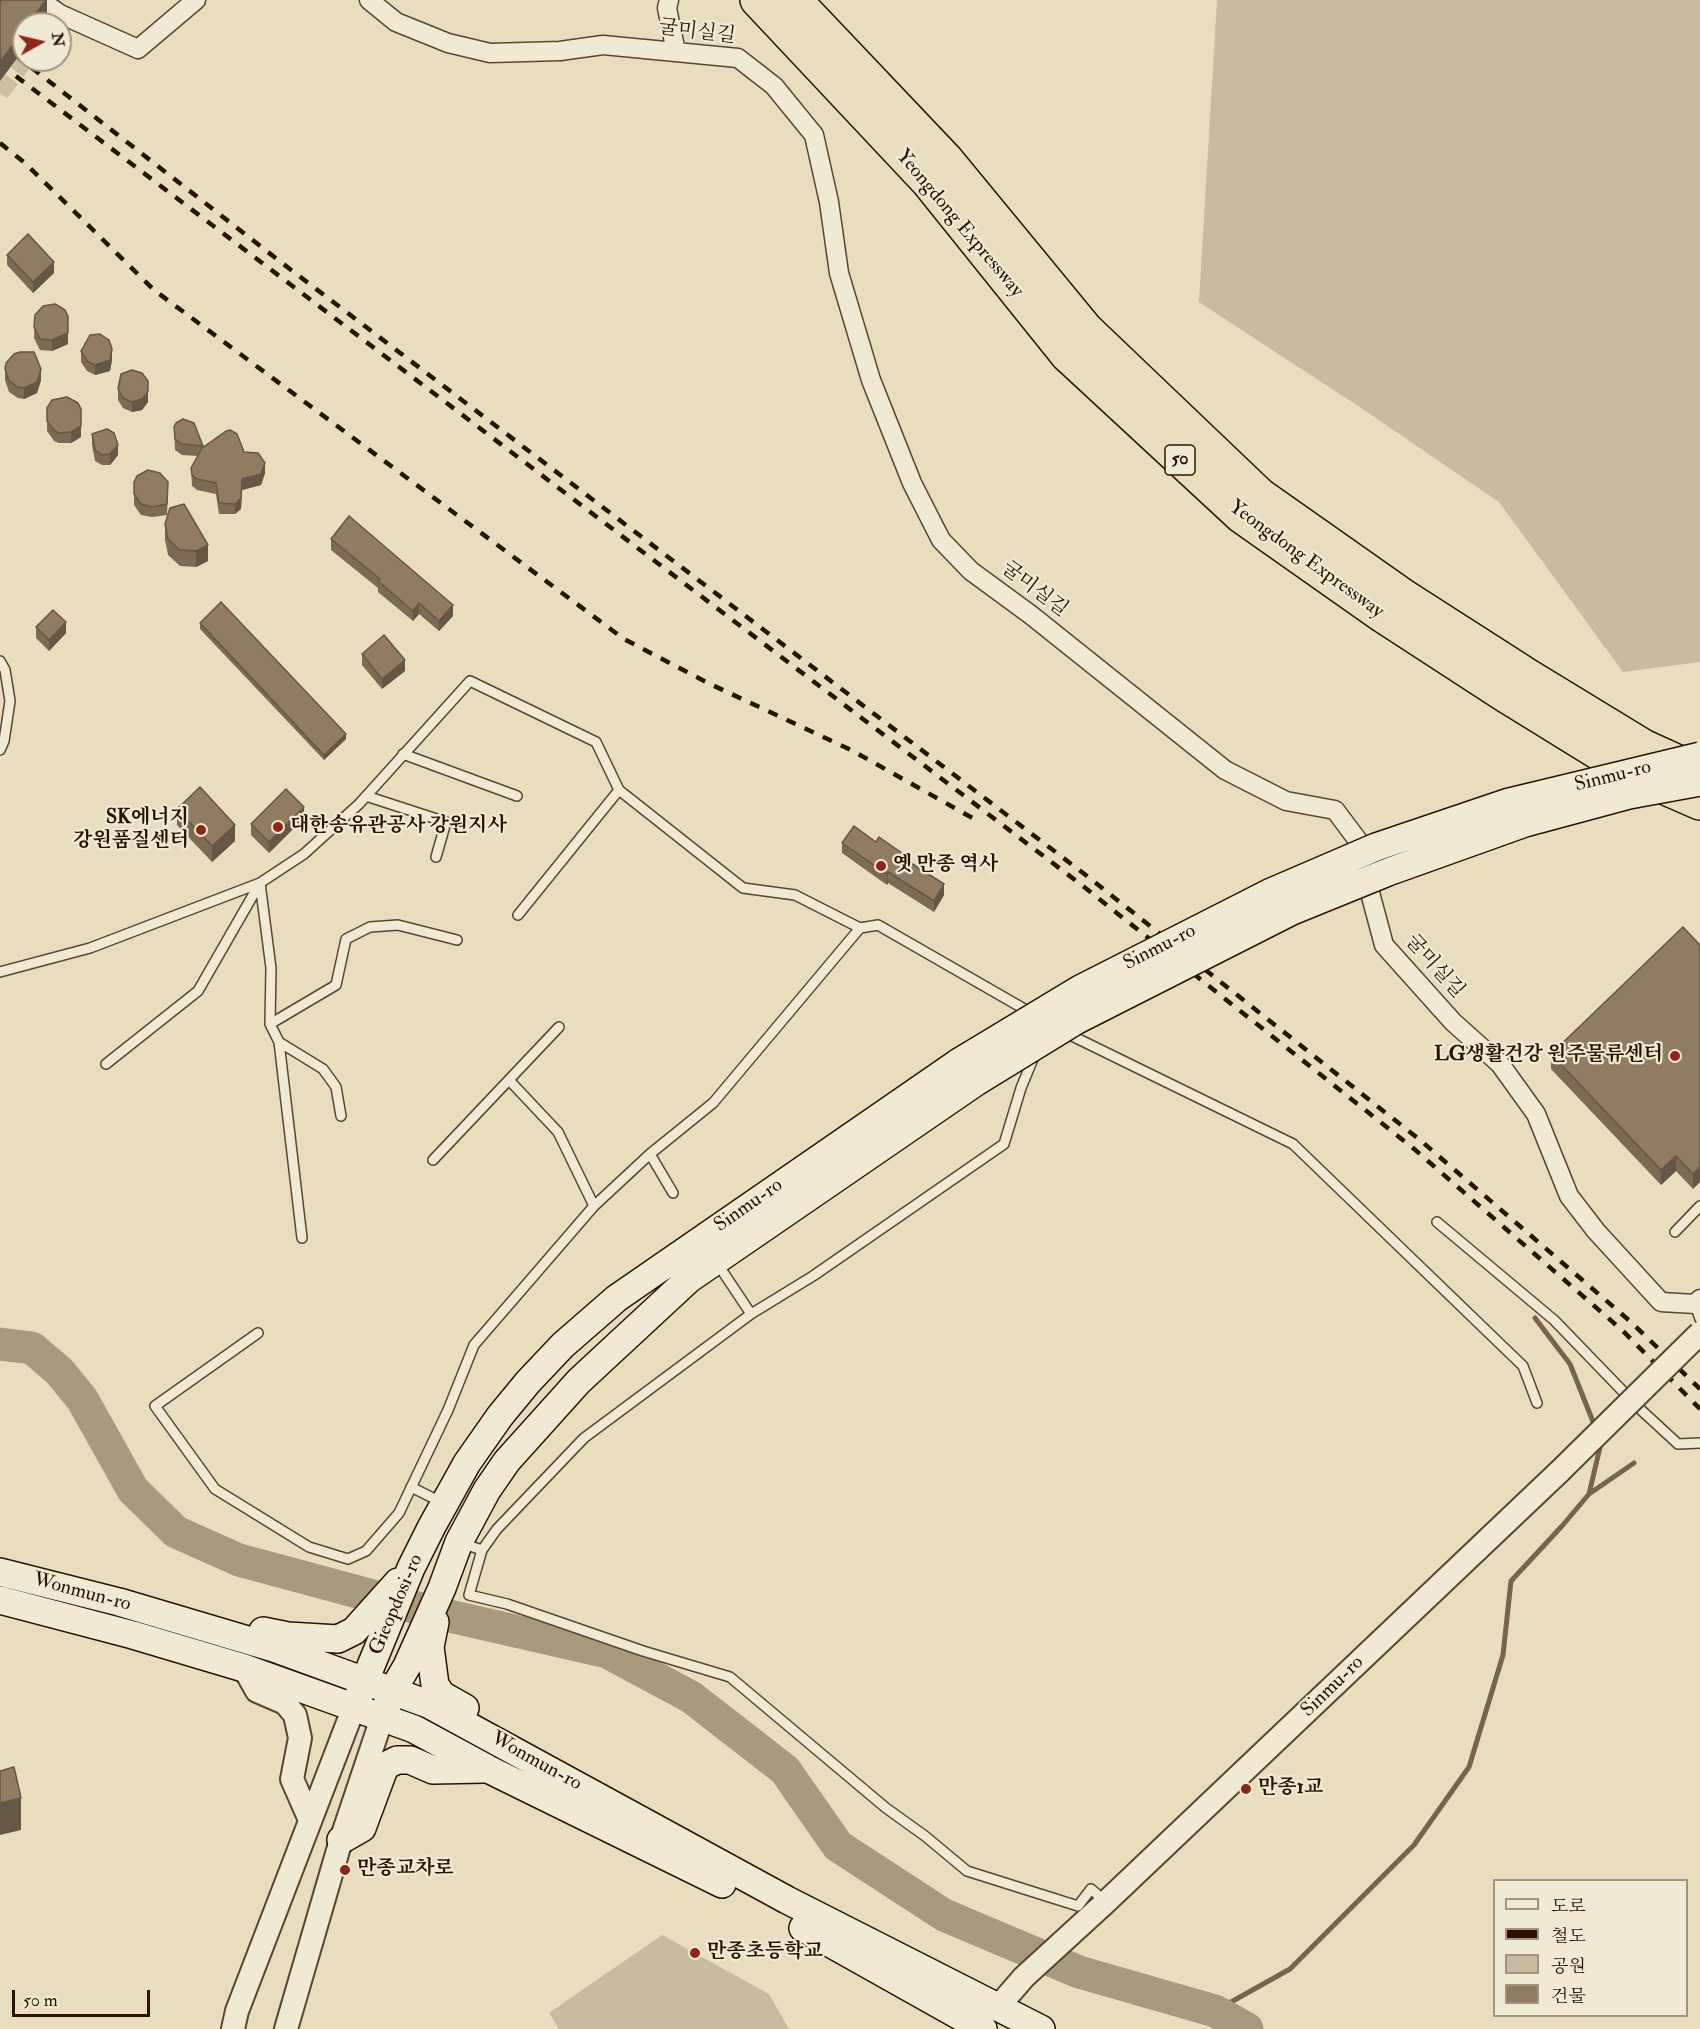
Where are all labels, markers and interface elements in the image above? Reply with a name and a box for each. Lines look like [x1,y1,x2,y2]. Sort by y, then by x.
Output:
north arrow [12,12,72,72]
street label: 굴미실길 [657,16,737,50]
text: N [47,31,69,48]
street label: Yeongdong Expressway [890,145,1028,303]
road number: 50 [1165,445,1195,475]
street label: Yeongdong Expressway [1224,496,1388,624]
street label: 굴미실길 [996,557,1072,623]
street label: Sinmu-ro [1572,756,1654,798]
place label: SK에너지 강원품질센터 [73,807,189,854]
place label: 대한송유관공사 강원지사 [290,815,507,839]
marker: 대한송유관공사 강원지사 [271,820,285,834]
marker: SK에너지 강원품질센터 [194,823,208,837]
place label: 옛 만종 역사 [893,854,998,878]
marker: 옛 만종 역사 [874,859,888,873]
street label: Sinmu-ro [1120,920,1200,976]
street label: 굴미실길 [1399,930,1469,1004]
place label: LG생활건강 원주물류센터 [1434,1044,1663,1068]
marker: LG생활건강 원주물류센터 [1668,1049,1682,1063]
street label: Sinmu-ro [710,1174,788,1238]
street label: Gieopdosi-ro [365,1551,429,1659]
street label: Wonmun-ro [31,1568,133,1618]
street label: Sinmu-ro [1297,1651,1369,1723]
street label: Wonmun-ro [486,1727,586,1797]
place label: 만종1교 [1258,1777,1323,1801]
marker: 만종1교 [1239,1782,1253,1796]
place label: 만종교차로 [357,1858,454,1882]
marker: 만종교차로 [338,1863,352,1877]
legend [1493,1879,1688,2017]
text: 도로 [1551,1895,1586,1918]
text: 철도 [1551,1925,1586,1948]
place label: 만종초등학교 [707,1941,823,1965]
marker: 만종초등학교 [688,1946,702,1960]
text: 공원 [1551,1955,1586,1978]
scale bar [15,1978,153,2016]
text: 건물 [1551,1985,1586,2008]
text: 50 m [23,1989,58,2012]

